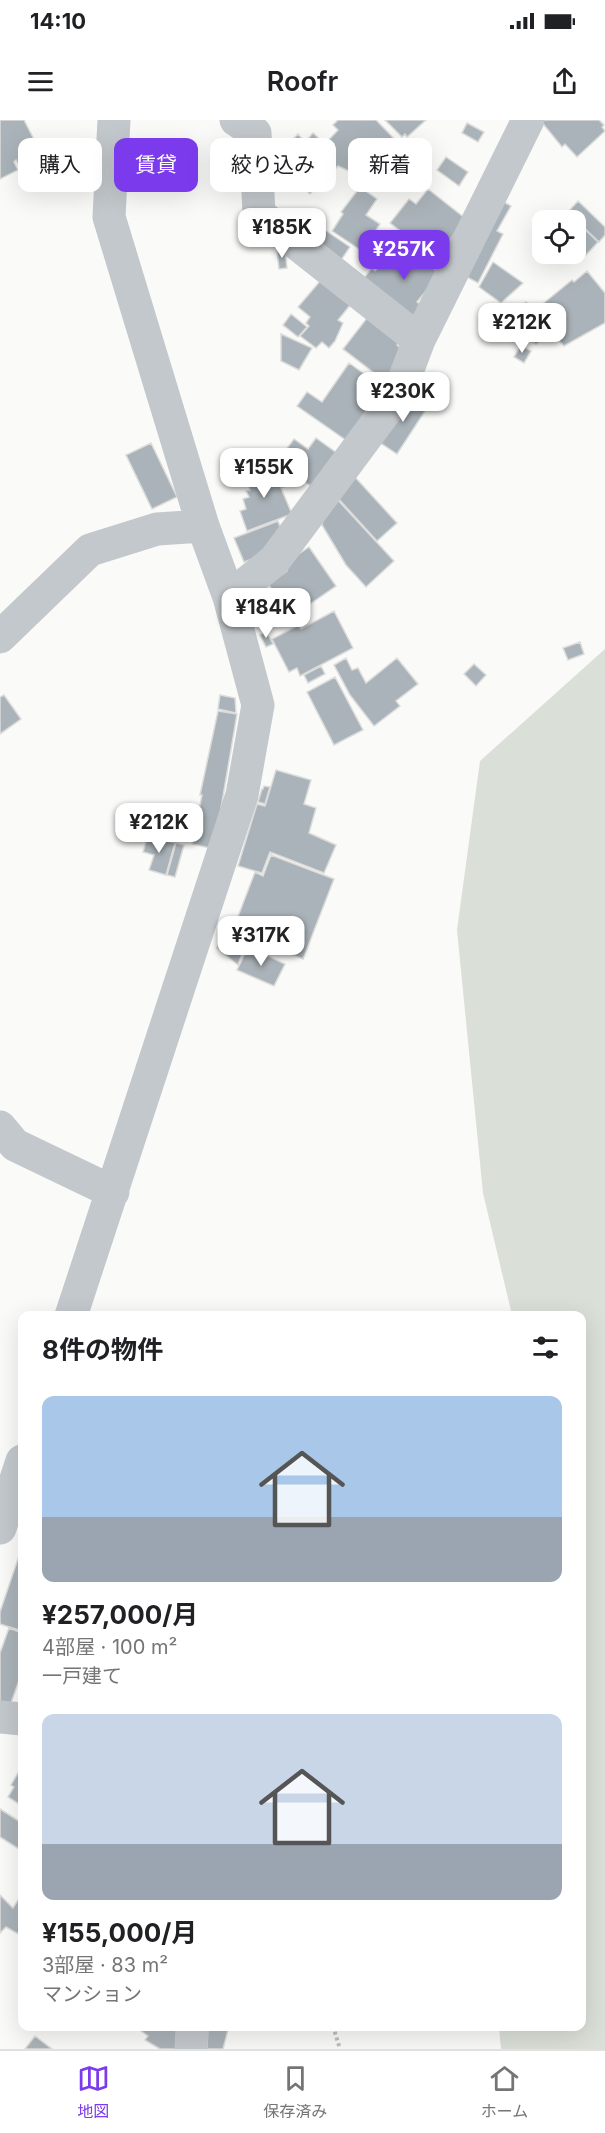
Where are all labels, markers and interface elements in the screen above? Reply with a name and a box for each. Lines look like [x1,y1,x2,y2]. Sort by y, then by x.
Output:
text: 14:10 [30,8,86,34]
icon: menu [24,65,57,98]
text: Roofr [267,65,338,98]
icon: share [548,65,581,98]
chip: 購入 [18,138,102,192]
chip: 賃貸 [114,138,198,192]
chip: 絞り込み [210,138,336,192]
chip: 新着 [348,138,432,192]
pin: ¥185K [240,208,324,259]
map controls [532,210,586,264]
button: locate [532,210,586,264]
text: ¥185K [252,215,312,239]
pin: ¥257K [362,230,446,281]
text: ¥257K [373,237,435,261]
pin: ¥212K [480,303,564,354]
text: ¥212K [492,310,552,334]
pin: ¥230K [361,372,445,423]
text: ¥230K [371,379,435,403]
pin: ¥155K [222,448,306,499]
text: ¥155K [234,455,294,479]
pin: ¥184K [224,588,308,639]
text: ¥184K [236,595,296,619]
pin: ¥212K [117,803,201,854]
text: ¥212K [129,810,189,834]
pin: ¥317K [219,916,303,967]
text: ¥317K [232,923,290,947]
icon: filters [529,1331,562,1364]
text: 8件の物件 [42,1334,163,1365]
icon: home [248,1435,356,1543]
text: ¥257,000/月 [42,1599,198,1630]
text: 4部屋 · 100 m² [42,1635,177,1659]
text: 一戸建て [42,1664,122,1688]
icon: home [248,1753,356,1861]
text: ¥155,000/月 [42,1917,197,1948]
text: 3部屋 · 83 m² [42,1953,168,1977]
text: マンション [42,1982,142,2006]
tab: 地図 [77,2062,110,2122]
tab: 保存済み [263,2062,327,2122]
tab: ホーム [481,2062,528,2122]

